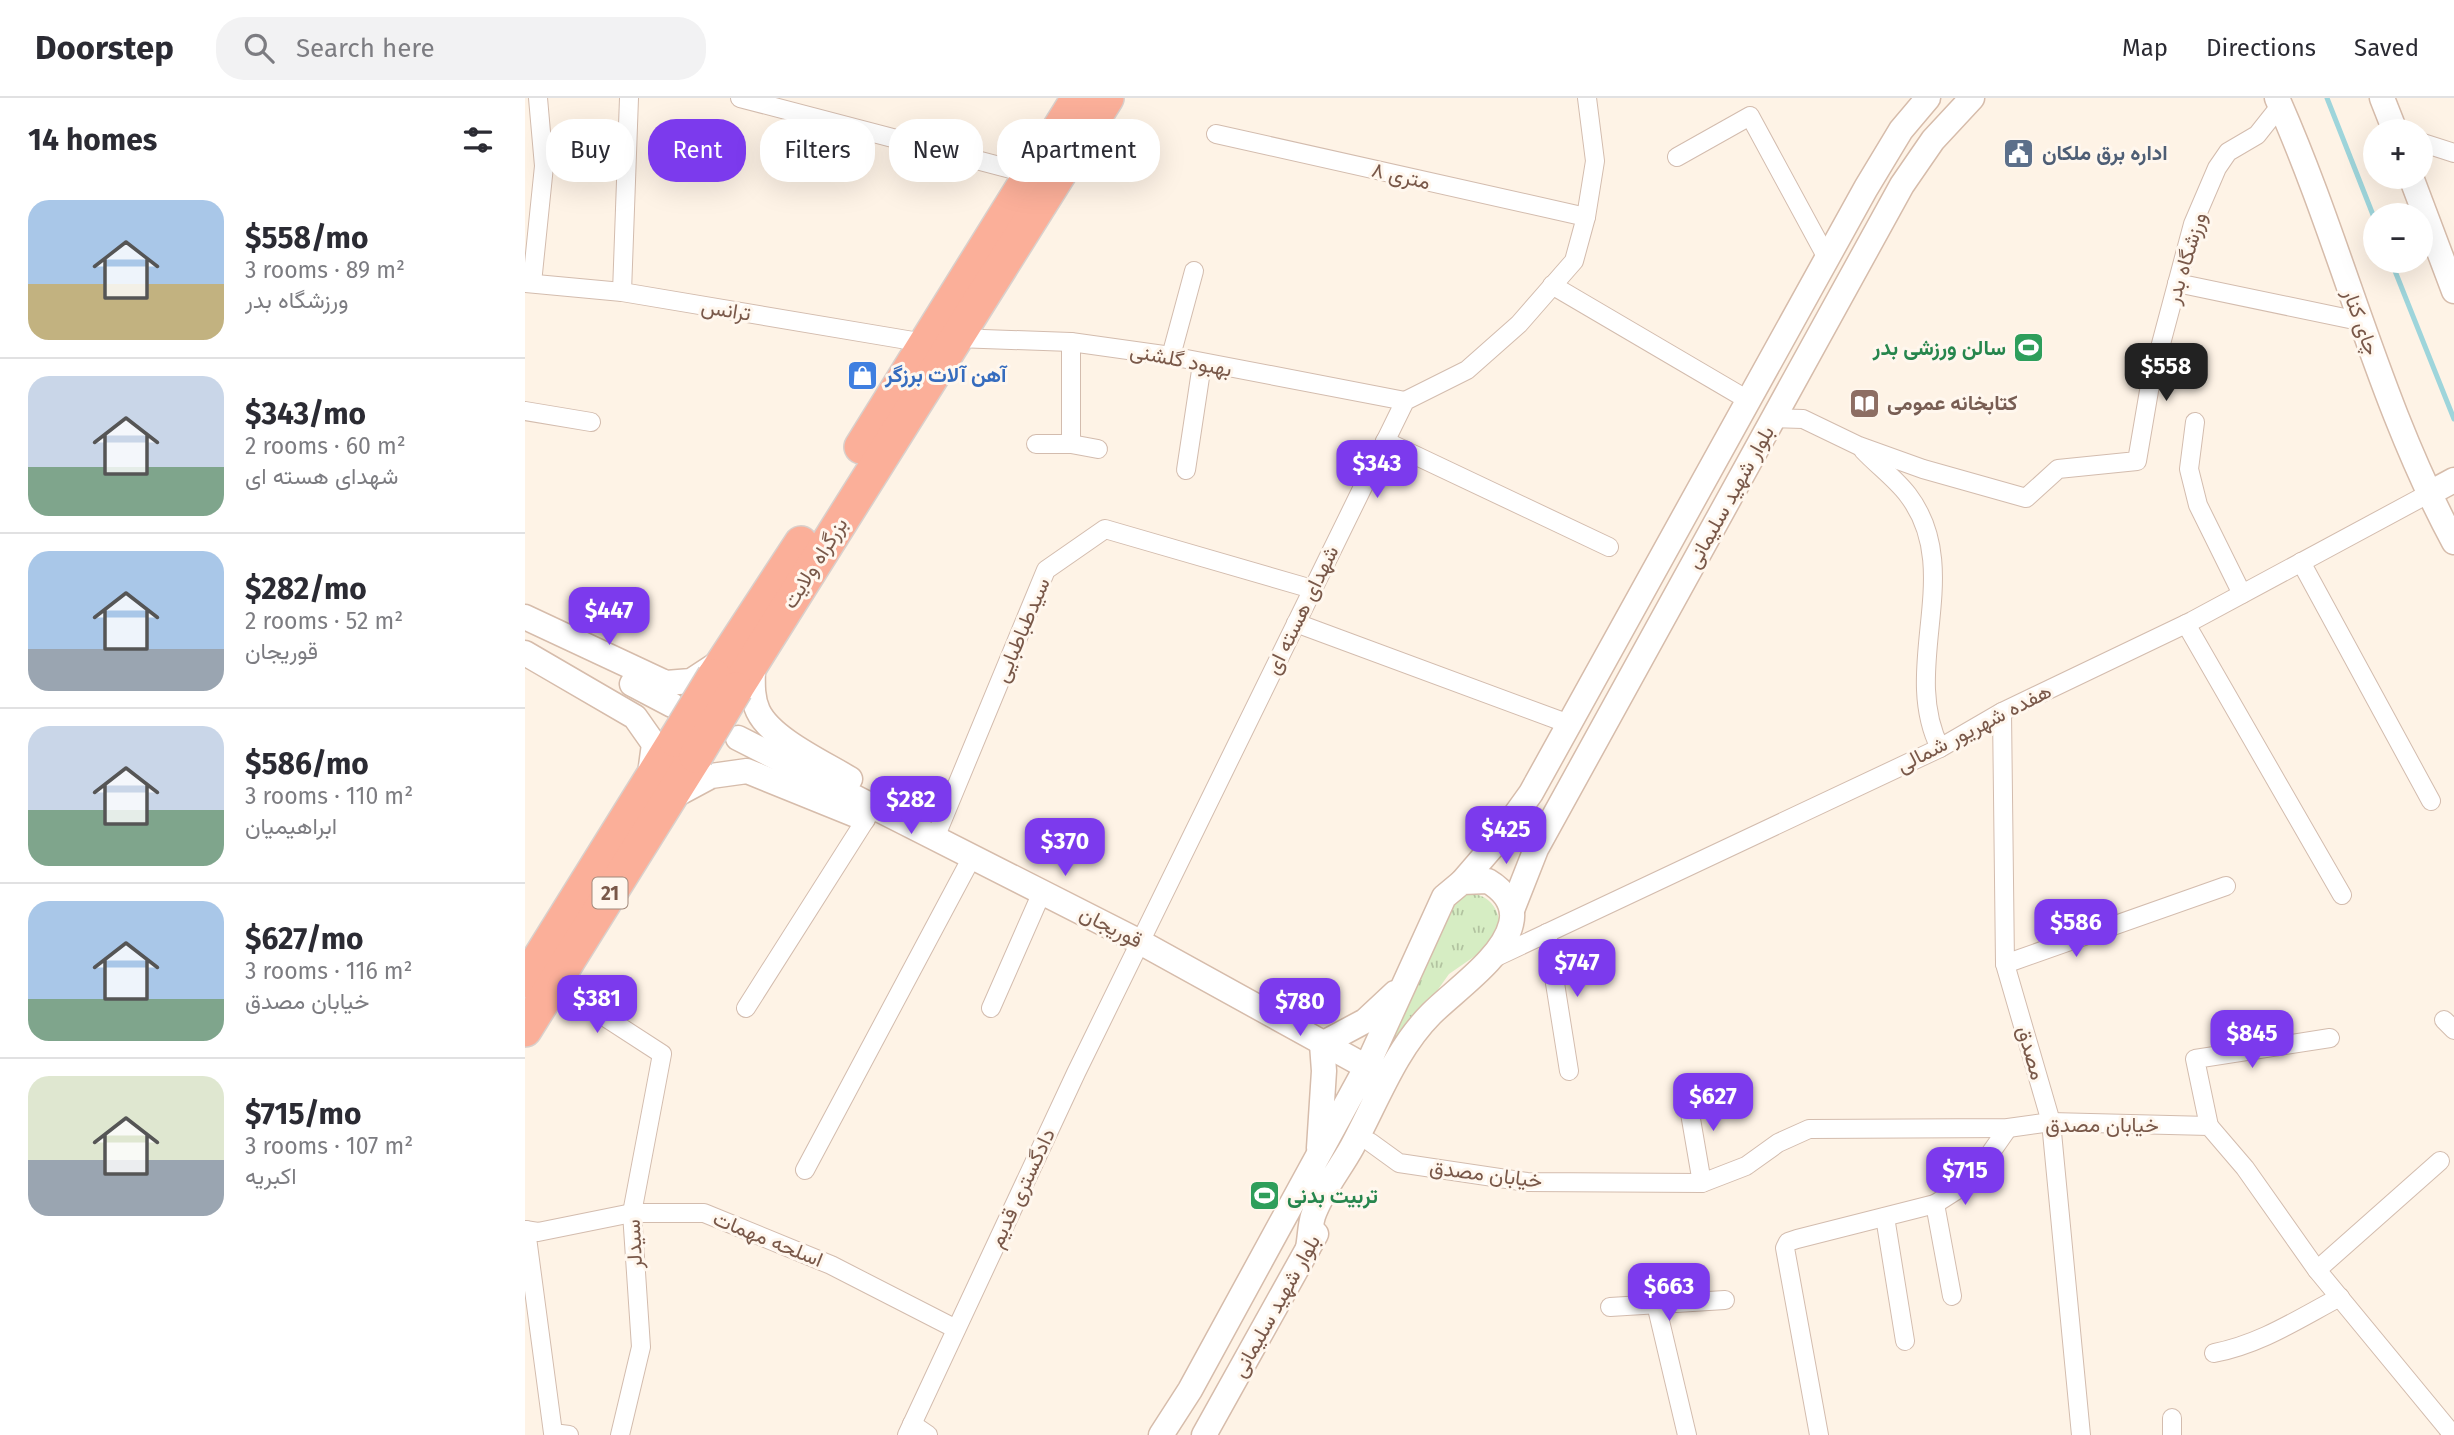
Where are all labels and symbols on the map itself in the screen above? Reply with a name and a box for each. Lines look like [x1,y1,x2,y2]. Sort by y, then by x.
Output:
public building icon: اداره برق ملکان [2002,136,2036,170]
place label: اداره برق ملکان [2042,140,2168,166]
street label: ۸ متری [1369,157,1433,195]
street label: ورزشگاه بدر [2159,209,2212,308]
street label: چای کنار [2336,284,2385,359]
street label: ترانس [699,293,753,327]
sports icon: سالن ورزشی بدر [2012,331,2046,365]
place label: سالن ورزشی بدر [1872,335,2006,361]
street label: بهبود گلشنی [1128,337,1234,383]
pin: $558 [2125,344,2207,403]
shop icon: آهن آلات برزگر [845,358,879,392]
place label: آهن آلات برزگر [884,362,1008,388]
library icon: کتابخانه عمومی [1847,386,1881,420]
place label: کتابخانه عمومی [1887,390,2017,416]
street label: بلوار شهید سلیمانی [1680,421,1780,573]
pin: $343 [1336,440,1418,500]
street label: بزرگراه ولایت [777,513,853,613]
street label: شهدای هسته ای [1260,541,1344,679]
street label: سیدطباطبایی [988,574,1056,686]
pin: $447 [568,588,650,647]
street label: هفده شهریور شمالی [1892,678,2056,778]
pin: $282 [870,776,952,836]
pin: $425 [1465,806,1547,866]
pin: $370 [1024,818,1106,878]
road number: 21 [593,878,627,908]
street label: قوریجان [1075,900,1147,954]
pin: $586 [2035,900,2117,959]
pin: $747 [1536,940,1618,999]
pin: $381 [556,976,638,1035]
pin: $780 [1259,978,1341,1038]
pin: $845 [2211,1010,2293,1070]
street label: مصدق [2011,1023,2051,1083]
pin: $627 [1672,1074,1754,1133]
street label: خیابان مصدق [2045,1112,2159,1138]
street label: دادگستری قدیم [983,1124,1062,1252]
pin: $715 [1924,1148,2006,1207]
street label: خیابان مصدق [1428,1154,1544,1194]
sports icon: تربیت بدنی [1247,1179,1281,1213]
place label: تربیت بدنی [1287,1183,1378,1209]
street label: اسلحه مهمات [709,1205,827,1273]
street label: سیدلر [620,1219,648,1270]
street label: بلوار شهید سلیمانی [1226,1230,1326,1382]
pin: $663 [1628,1264,1710,1323]

